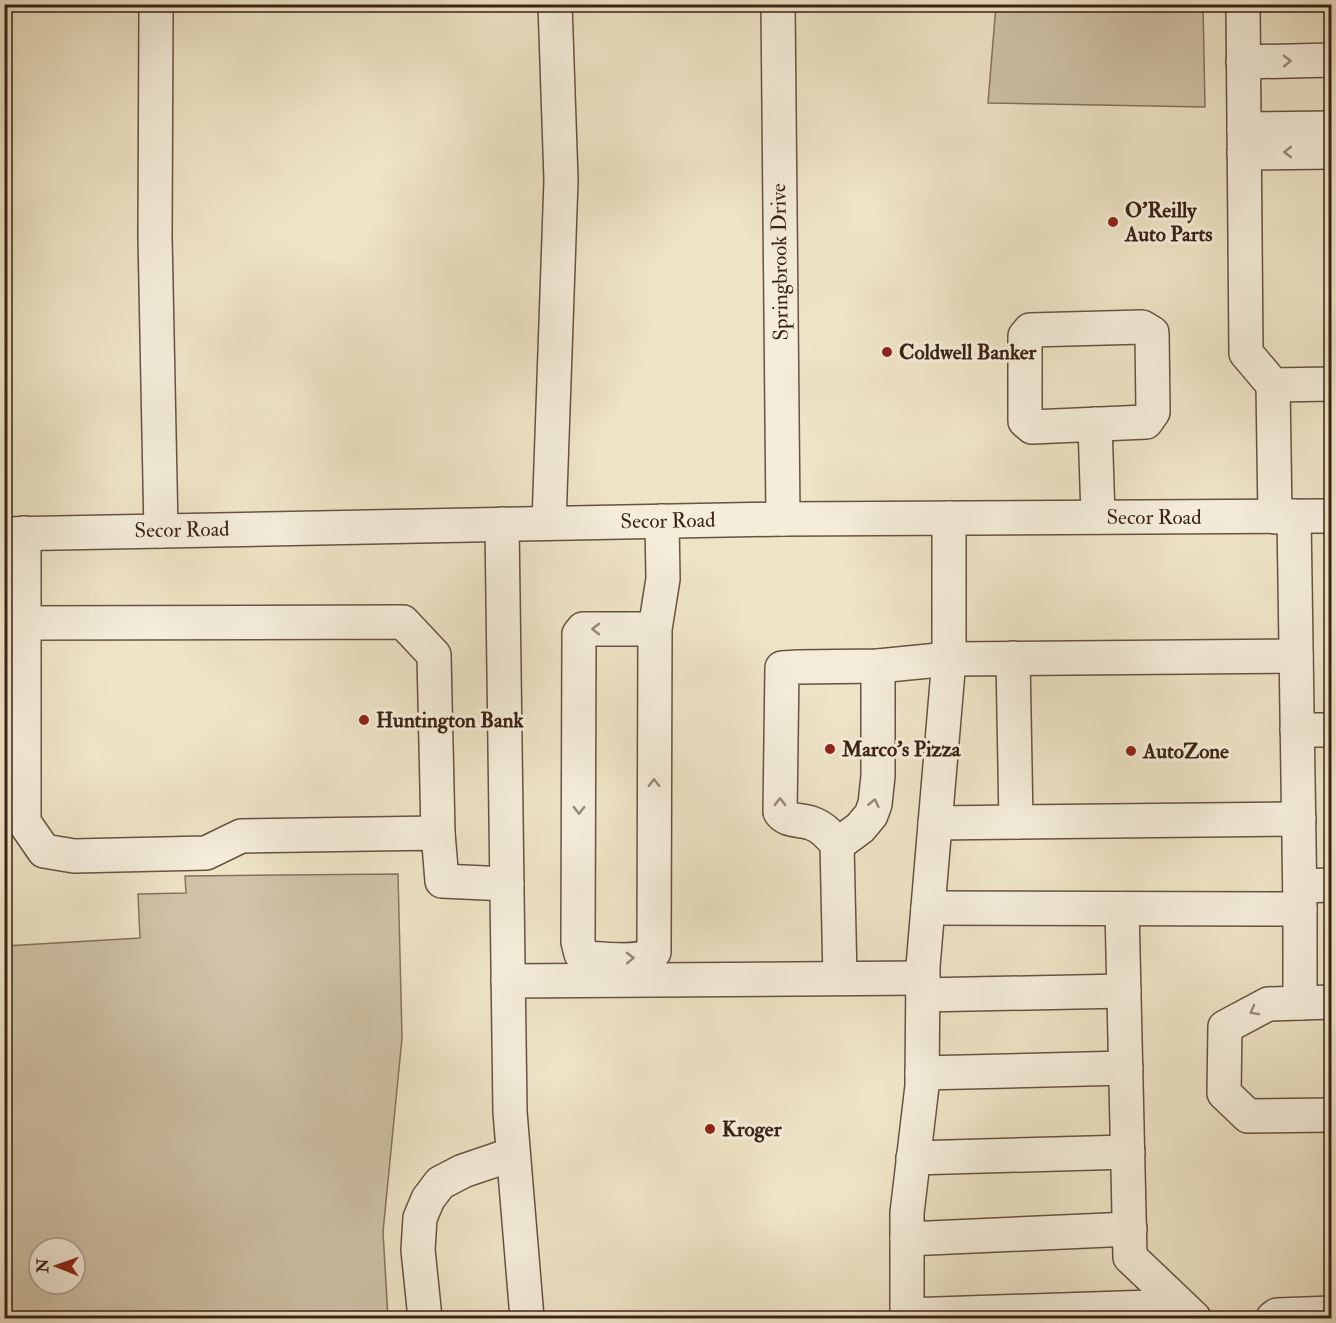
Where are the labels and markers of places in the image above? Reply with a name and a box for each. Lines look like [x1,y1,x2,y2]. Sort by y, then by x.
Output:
place label: O'Reilly Auto Parts [1124,197,1213,248]
marker: O'Reilly Auto Parts [1106,215,1120,229]
place label: Coldwell Banker [899,339,1037,366]
marker: Coldwell Banker [880,345,894,359]
place label: Huntington Bank [376,707,524,734]
marker: Huntington Bank [357,713,371,727]
place label: Marco's Pizza [841,736,962,763]
place label: AutoZone [1142,738,1229,765]
marker: Marco's Pizza [823,742,837,756]
marker: AutoZone [1124,744,1138,758]
place label: Kroger [722,1116,783,1143]
marker: Kroger [703,1122,717,1136]

